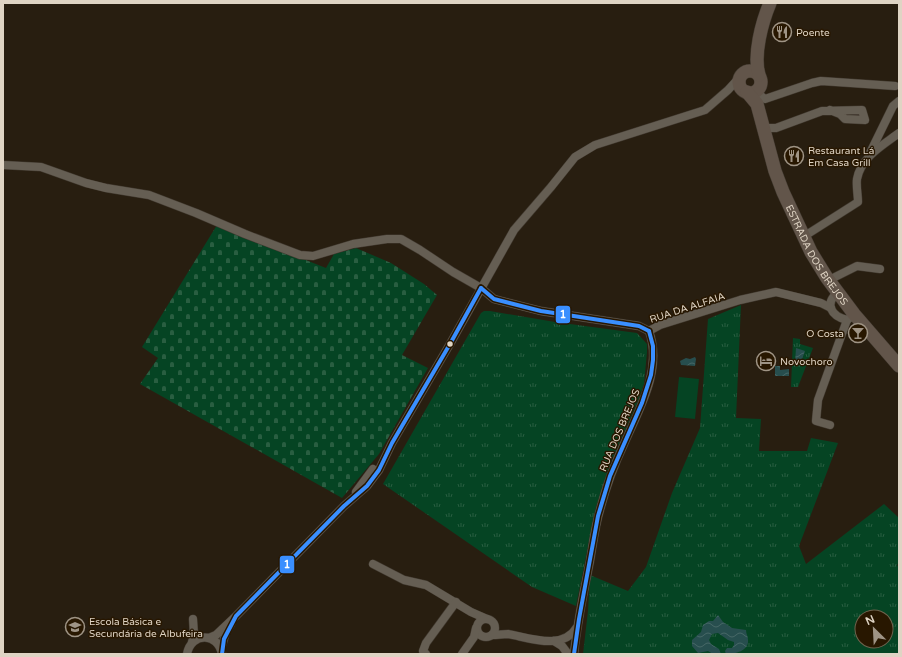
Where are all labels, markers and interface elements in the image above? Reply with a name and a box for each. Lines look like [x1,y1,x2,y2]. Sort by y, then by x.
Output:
restaurant icon: Poente [771,21,793,43]
place label: Poente [796,27,830,39]
restaurant icon: Restaurant Lá Em Casa Grill [783,145,805,167]
place label: Restaurant Lá Em Casa Grill [808,145,874,169]
street label: ESTRADA DOS BREJOS [783,203,850,308]
street label: RUA DA ALFAIA [648,290,727,326]
line badge: 1 [555,305,571,324]
text: 1 [560,308,567,321]
bar icon: O Costa [847,322,869,344]
place label: O Costa [806,328,844,340]
unlabelled marker [445,339,455,349]
hotel icon: Novochoro [755,350,777,372]
place label: Novochoro [780,356,832,368]
street label: RUA DOS BREJOS [597,387,643,473]
line badge: 1 [279,555,295,574]
text: 1 [284,558,291,571]
north arrow [854,609,894,649]
text: N [863,613,877,628]
school or university icon: Escola Básica e Secundária de Albufeira [64,616,86,638]
place label: Escola Básica e Secundária de Albufeira [89,616,203,640]

